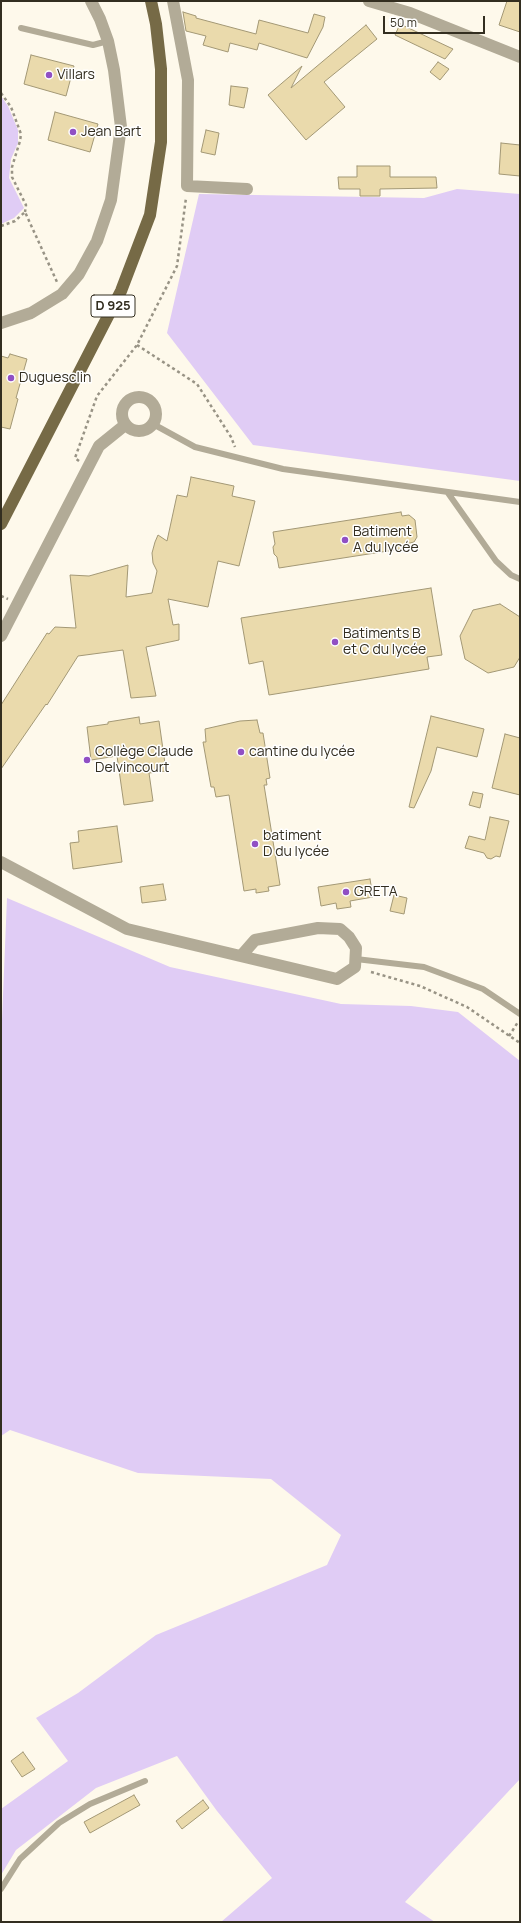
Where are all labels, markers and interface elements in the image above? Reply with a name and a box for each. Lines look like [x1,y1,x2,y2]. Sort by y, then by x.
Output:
scale bar [385,8,487,34]
text: 50 m [390,14,417,31]
place label: Villars [57,67,95,83]
marker: Villars [44,70,54,80]
place label: Jean Bart [81,124,141,140]
marker: Jean Bart [68,127,78,137]
road number: D 925 [91,295,135,317]
place label: Duguesclin [19,370,91,386]
marker: Duguesclin [6,373,16,383]
place label: Batiment A du lycée [353,524,419,556]
marker: Batiment A du lycée [340,535,350,545]
place label: Batiments B et C du lycée [343,626,426,658]
marker: Batiments B et C du lycée [330,637,340,647]
place label: Collège Claude Delvincourt [95,744,193,776]
place label: cantine du lycée [249,744,355,760]
marker: cantine du lycée [236,747,246,757]
marker: Collège Claude Delvincourt [82,755,92,765]
place label: batiment D du lycée [263,828,329,860]
marker: batiment D du lycée [250,839,260,849]
place label: GRETA [354,884,398,900]
marker: GRETA [341,887,351,897]

